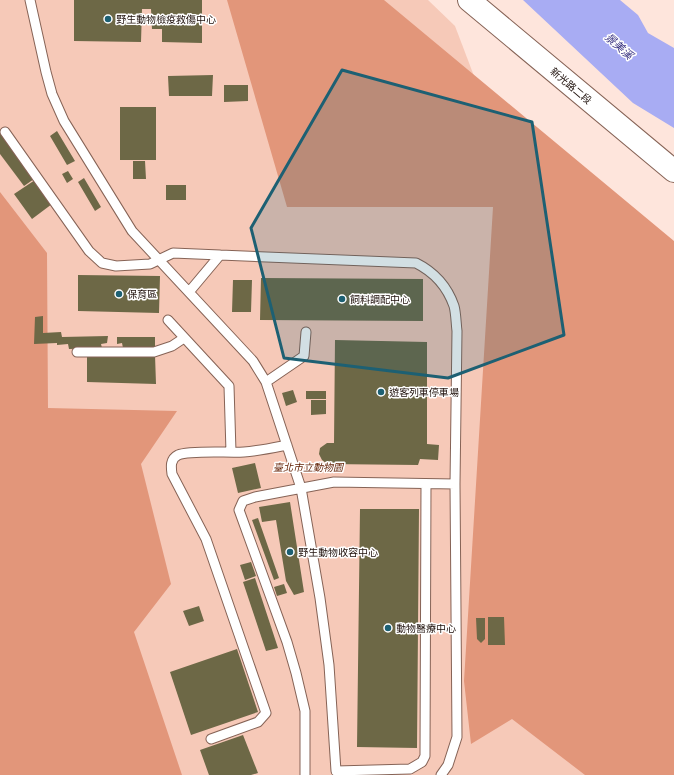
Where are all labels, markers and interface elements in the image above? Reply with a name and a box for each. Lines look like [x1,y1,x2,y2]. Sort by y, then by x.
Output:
place label: 野生動物檢疫救傷中心 [116,13,216,26]
marker: 野生動物檢疫救傷中心 [103,14,113,24]
water label: 景美溪 [602,30,638,63]
street label: 新光路二段 [548,65,594,107]
place label: 保育區 [127,288,157,301]
marker: 保育區 [114,289,124,299]
place label: 飼料調配中心 [350,293,410,306]
marker: 飼料調配中心 [337,294,347,304]
place label: 遊客列車停車場 [389,386,459,399]
marker: 遊客列車停車場 [376,387,386,397]
park label: 臺北市立動物園 [273,461,345,474]
place label: 野生動物收容中心 [298,546,378,559]
marker: 野生動物收容中心 [285,547,295,557]
place label: 動物醫療中心 [396,622,456,635]
marker: 動物醫療中心 [383,623,393,633]

